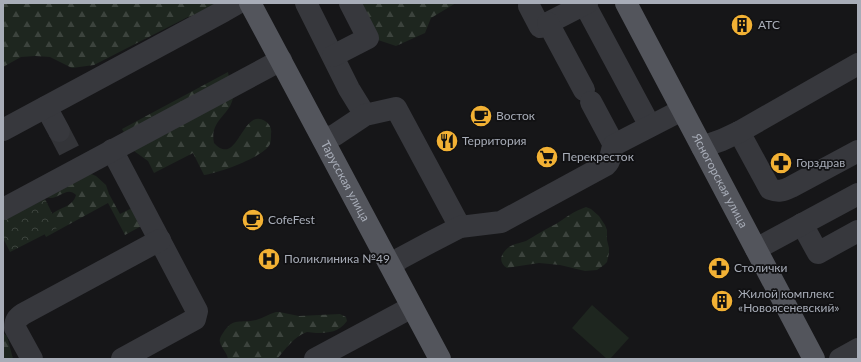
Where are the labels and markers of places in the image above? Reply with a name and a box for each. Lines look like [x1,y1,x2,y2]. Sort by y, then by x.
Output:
building icon: АТС [729,12,755,38]
place label: АТС [758,17,780,32]
cafe icon: Восток [468,103,494,129]
place label: Восток [496,108,536,123]
restaurant icon: Территория [434,128,460,154]
place label: Территория [462,133,527,148]
supermarket icon: Перекресток [534,144,560,170]
place label: Перекресток [562,149,635,164]
pharmacy icon: Горздрав [768,150,794,176]
place label: Горздрав [796,155,845,170]
cafe icon: CofeFest [240,207,266,233]
place label: CofeFest [268,212,316,227]
hospital icon: Поликлиника №49 [256,246,282,272]
place label: Поликлиника №49 [284,251,390,266]
pharmacy icon: Столички [706,255,732,281]
place label: Столички [734,260,788,275]
place label: Жилой комплекс «Новоясеневский» [738,286,839,315]
building icon: Жилой комплекс «Новоясеневский» [709,288,735,314]

